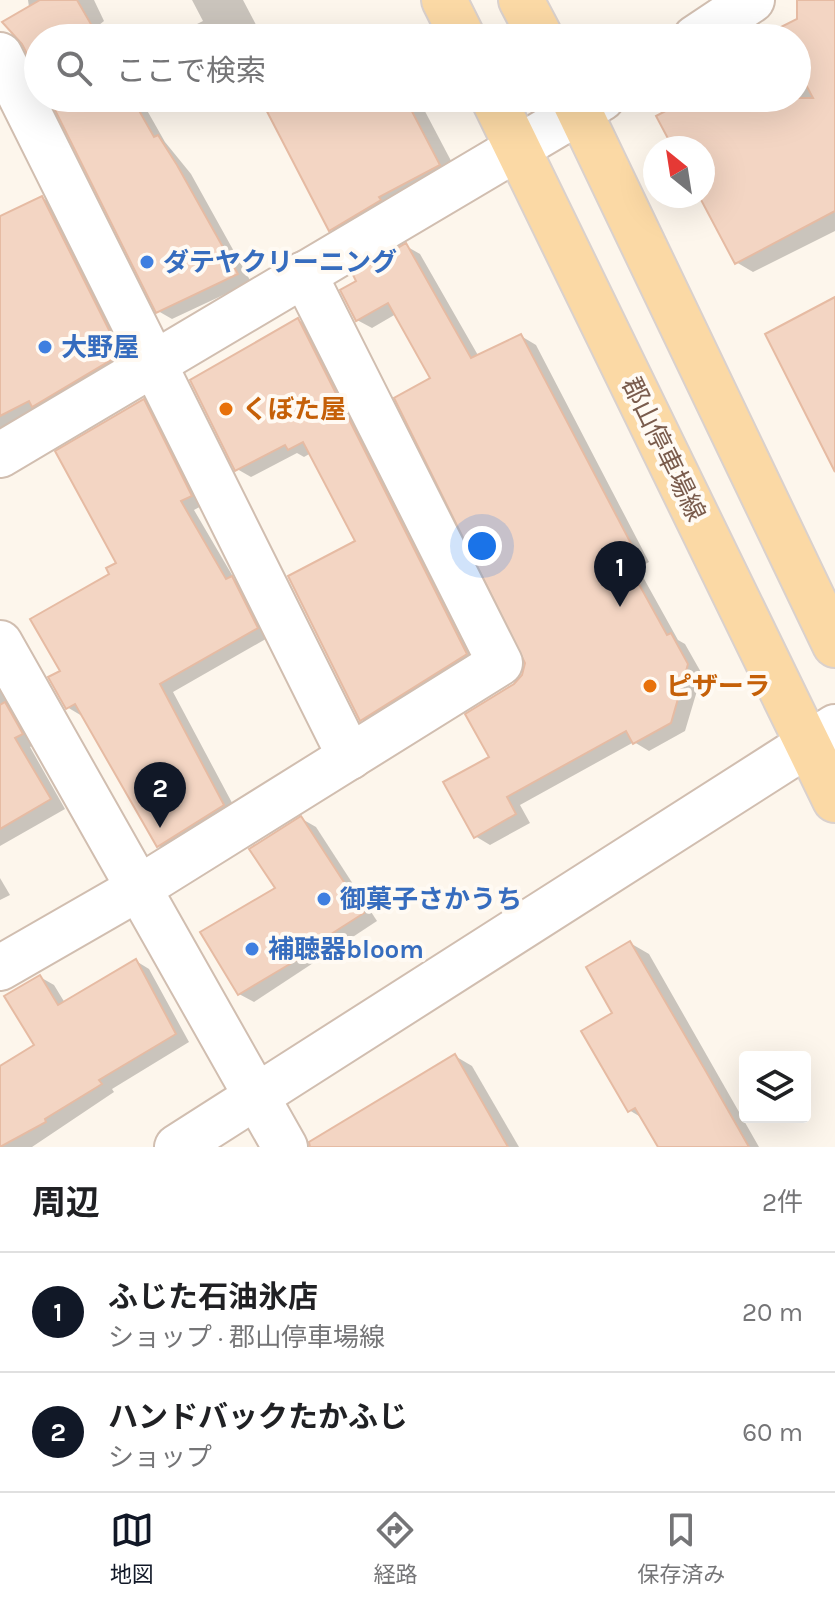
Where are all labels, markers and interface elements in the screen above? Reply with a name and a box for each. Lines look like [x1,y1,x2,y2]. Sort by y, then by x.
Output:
search box [24,24,811,112]
icon: search [52,46,96,90]
text: ここで検索 [116,53,266,89]
north arrow [643,136,715,208]
place label: ダテヤクリーニング [163,247,397,278]
marker: ダテヤクリーニング [138,253,156,271]
place label: 大野屋 [61,332,139,363]
marker: 大野屋 [36,338,54,356]
street label: 郡山停車場線 [615,372,712,526]
place label: くぼた屋 [242,394,346,425]
marker: くぼた屋 [217,400,235,418]
your location [462,526,502,566]
pin: 1 [594,541,646,607]
place label: ピザーラ [666,671,770,702]
marker: ピザーラ [641,677,659,695]
pin: 2 [134,762,186,828]
place label: 御菓子さかうち [340,884,522,915]
marker: 御菓子さかうち [315,890,333,908]
place label: 補聴器bloom [268,934,424,965]
marker: 補聴器bloom [243,940,261,958]
map controls [739,1051,811,1123]
button: layers [739,1051,811,1123]
text: 周辺 [32,1183,100,1223]
text: 2件 [762,1187,803,1218]
text: ふじた石油氷店 [108,1279,318,1315]
text: 1 [53,1297,63,1328]
text: 20 m [742,1297,803,1328]
text: ショップ · 郡山停車場線 [108,1322,385,1353]
text: ハンドバックたかふじ [108,1399,408,1435]
text: 2 [50,1417,66,1448]
text: 60 m [742,1417,803,1448]
text: ショップ [108,1442,212,1473]
tab: 地図 [110,1508,154,1588]
tab: 経路 [373,1508,417,1588]
tab: 保存済み [637,1508,725,1588]

